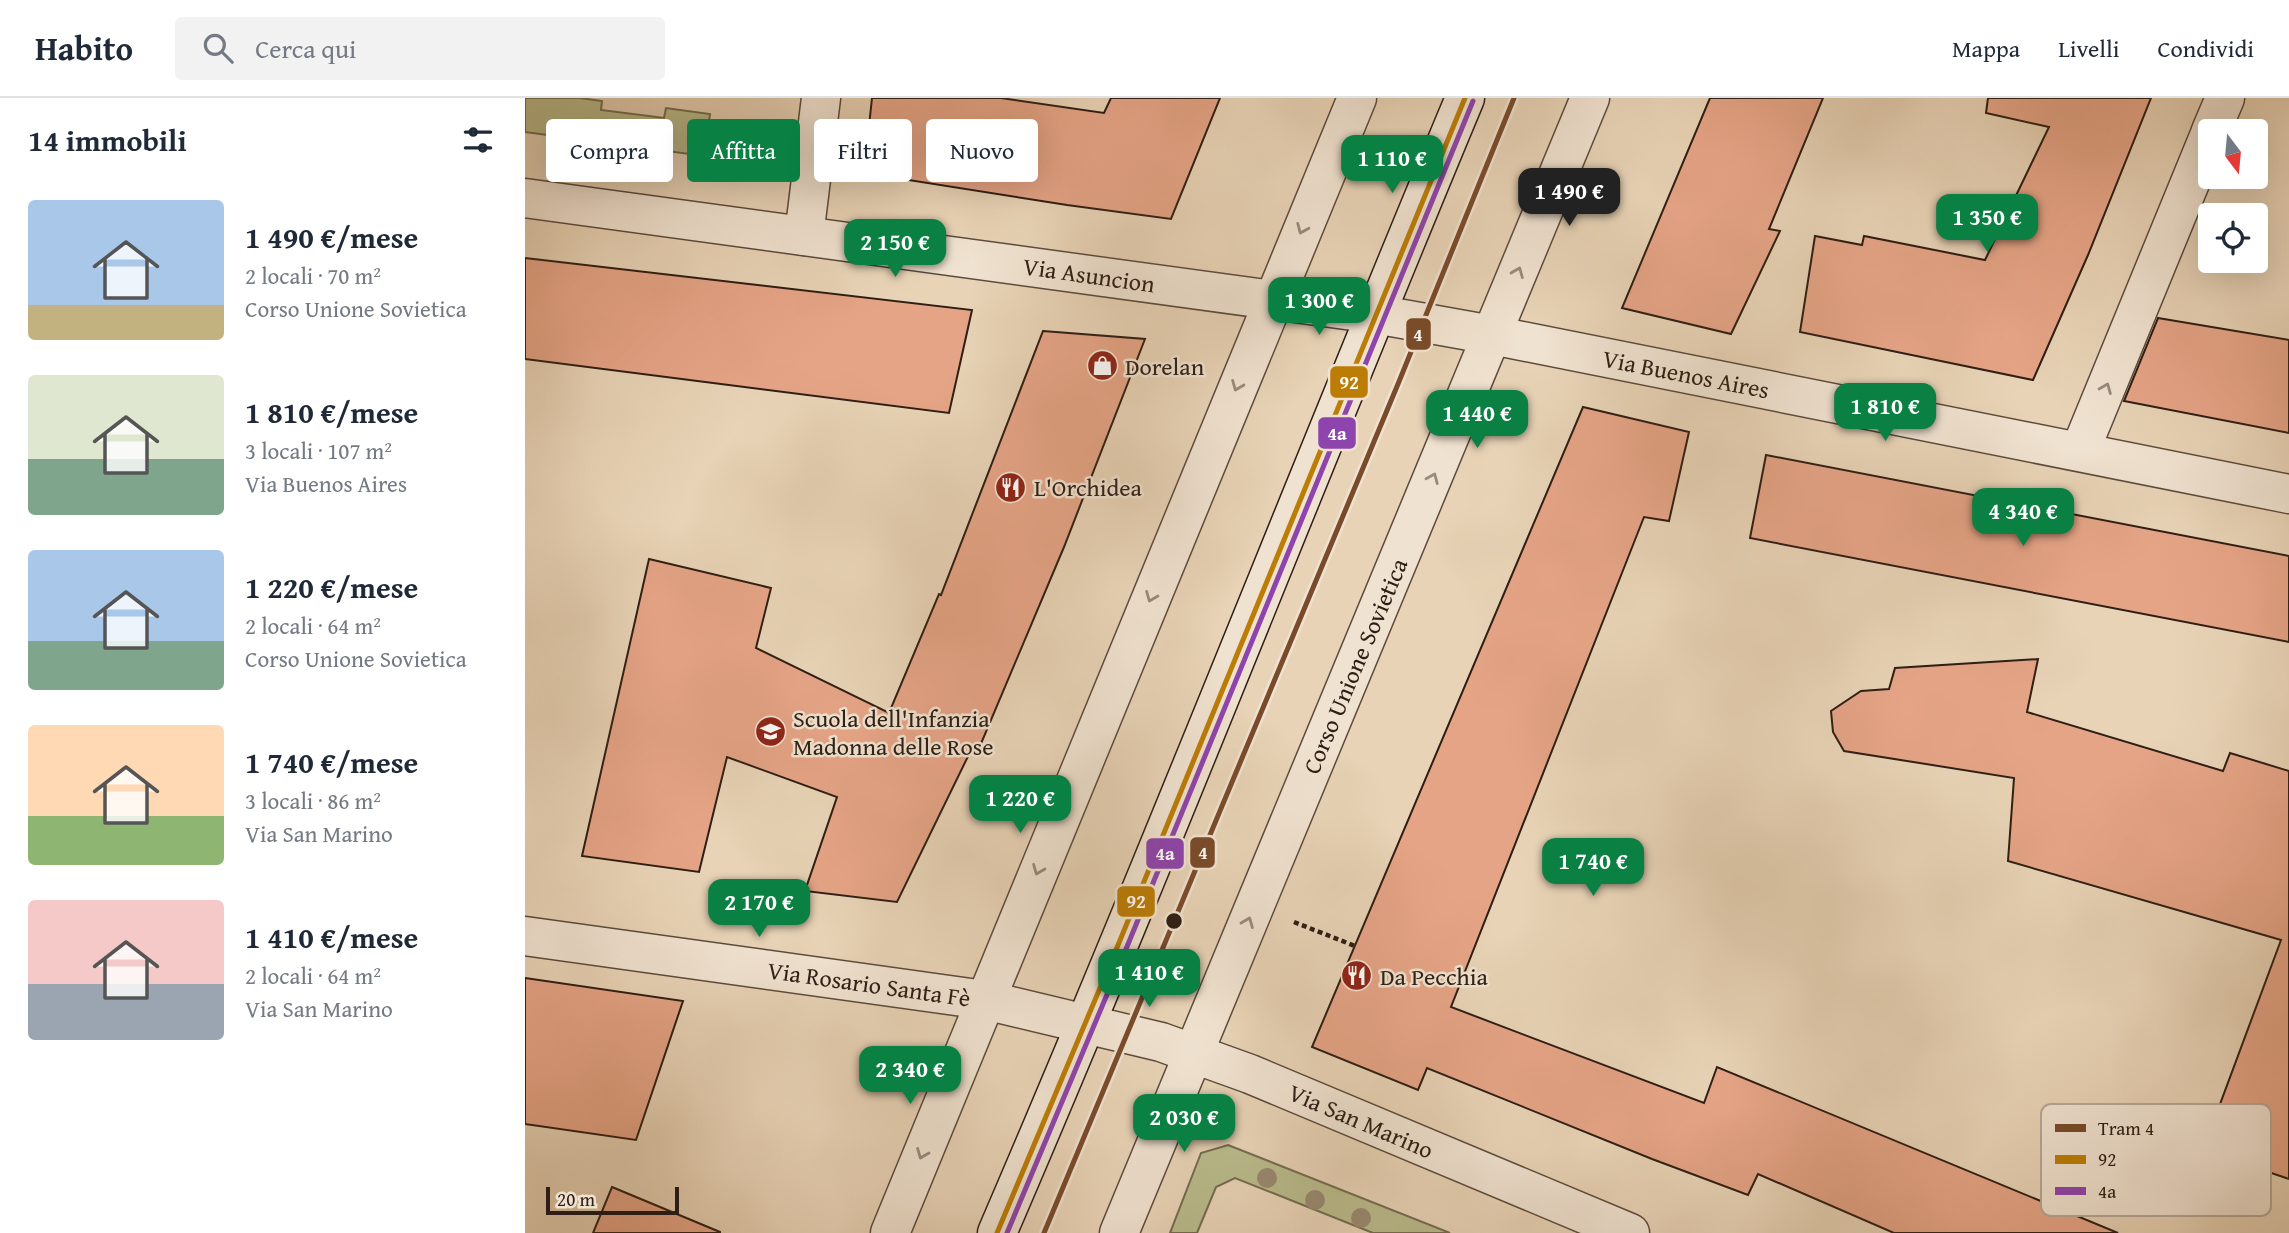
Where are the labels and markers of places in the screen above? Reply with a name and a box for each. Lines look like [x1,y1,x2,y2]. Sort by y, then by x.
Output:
pin: 1 110 € [1327,136,1457,195]
pin: 1 490 € [1504,169,1634,228]
pin: 1 350 € [1922,194,2052,254]
pin: 2 150 € [830,220,960,279]
pin: 1 300 € [1254,278,1384,337]
shop icon: Dorelan [1085,349,1119,383]
place label: Dorelan [1125,349,1205,384]
pin: 1 810 € [1820,384,1950,443]
pin: 1 440 € [1412,390,1542,450]
restaurant icon: L'Orchidea [994,470,1028,504]
place label: L'Orchidea [1034,470,1143,505]
pin: 4 340 € [1958,489,2088,548]
place label: Scuola dell'Infanzia Madonna delle Rose [793,701,994,764]
school or university icon: Scuola dell'Infanzia Madonna delle Rose [753,715,787,749]
pin: 1 220 € [955,776,1085,835]
pin: 1 740 € [1528,838,1658,898]
pin: 2 170 € [694,880,824,939]
unlabelled marker [1164,911,1184,931]
pin: 1 410 € [1084,950,1214,1009]
restaurant icon: Da Pecchia [1340,959,1374,993]
place label: Da Pecchia [1380,959,1489,994]
pin: 2 340 € [845,1046,975,1106]
pin: 2 030 € [1119,1094,1249,1154]

